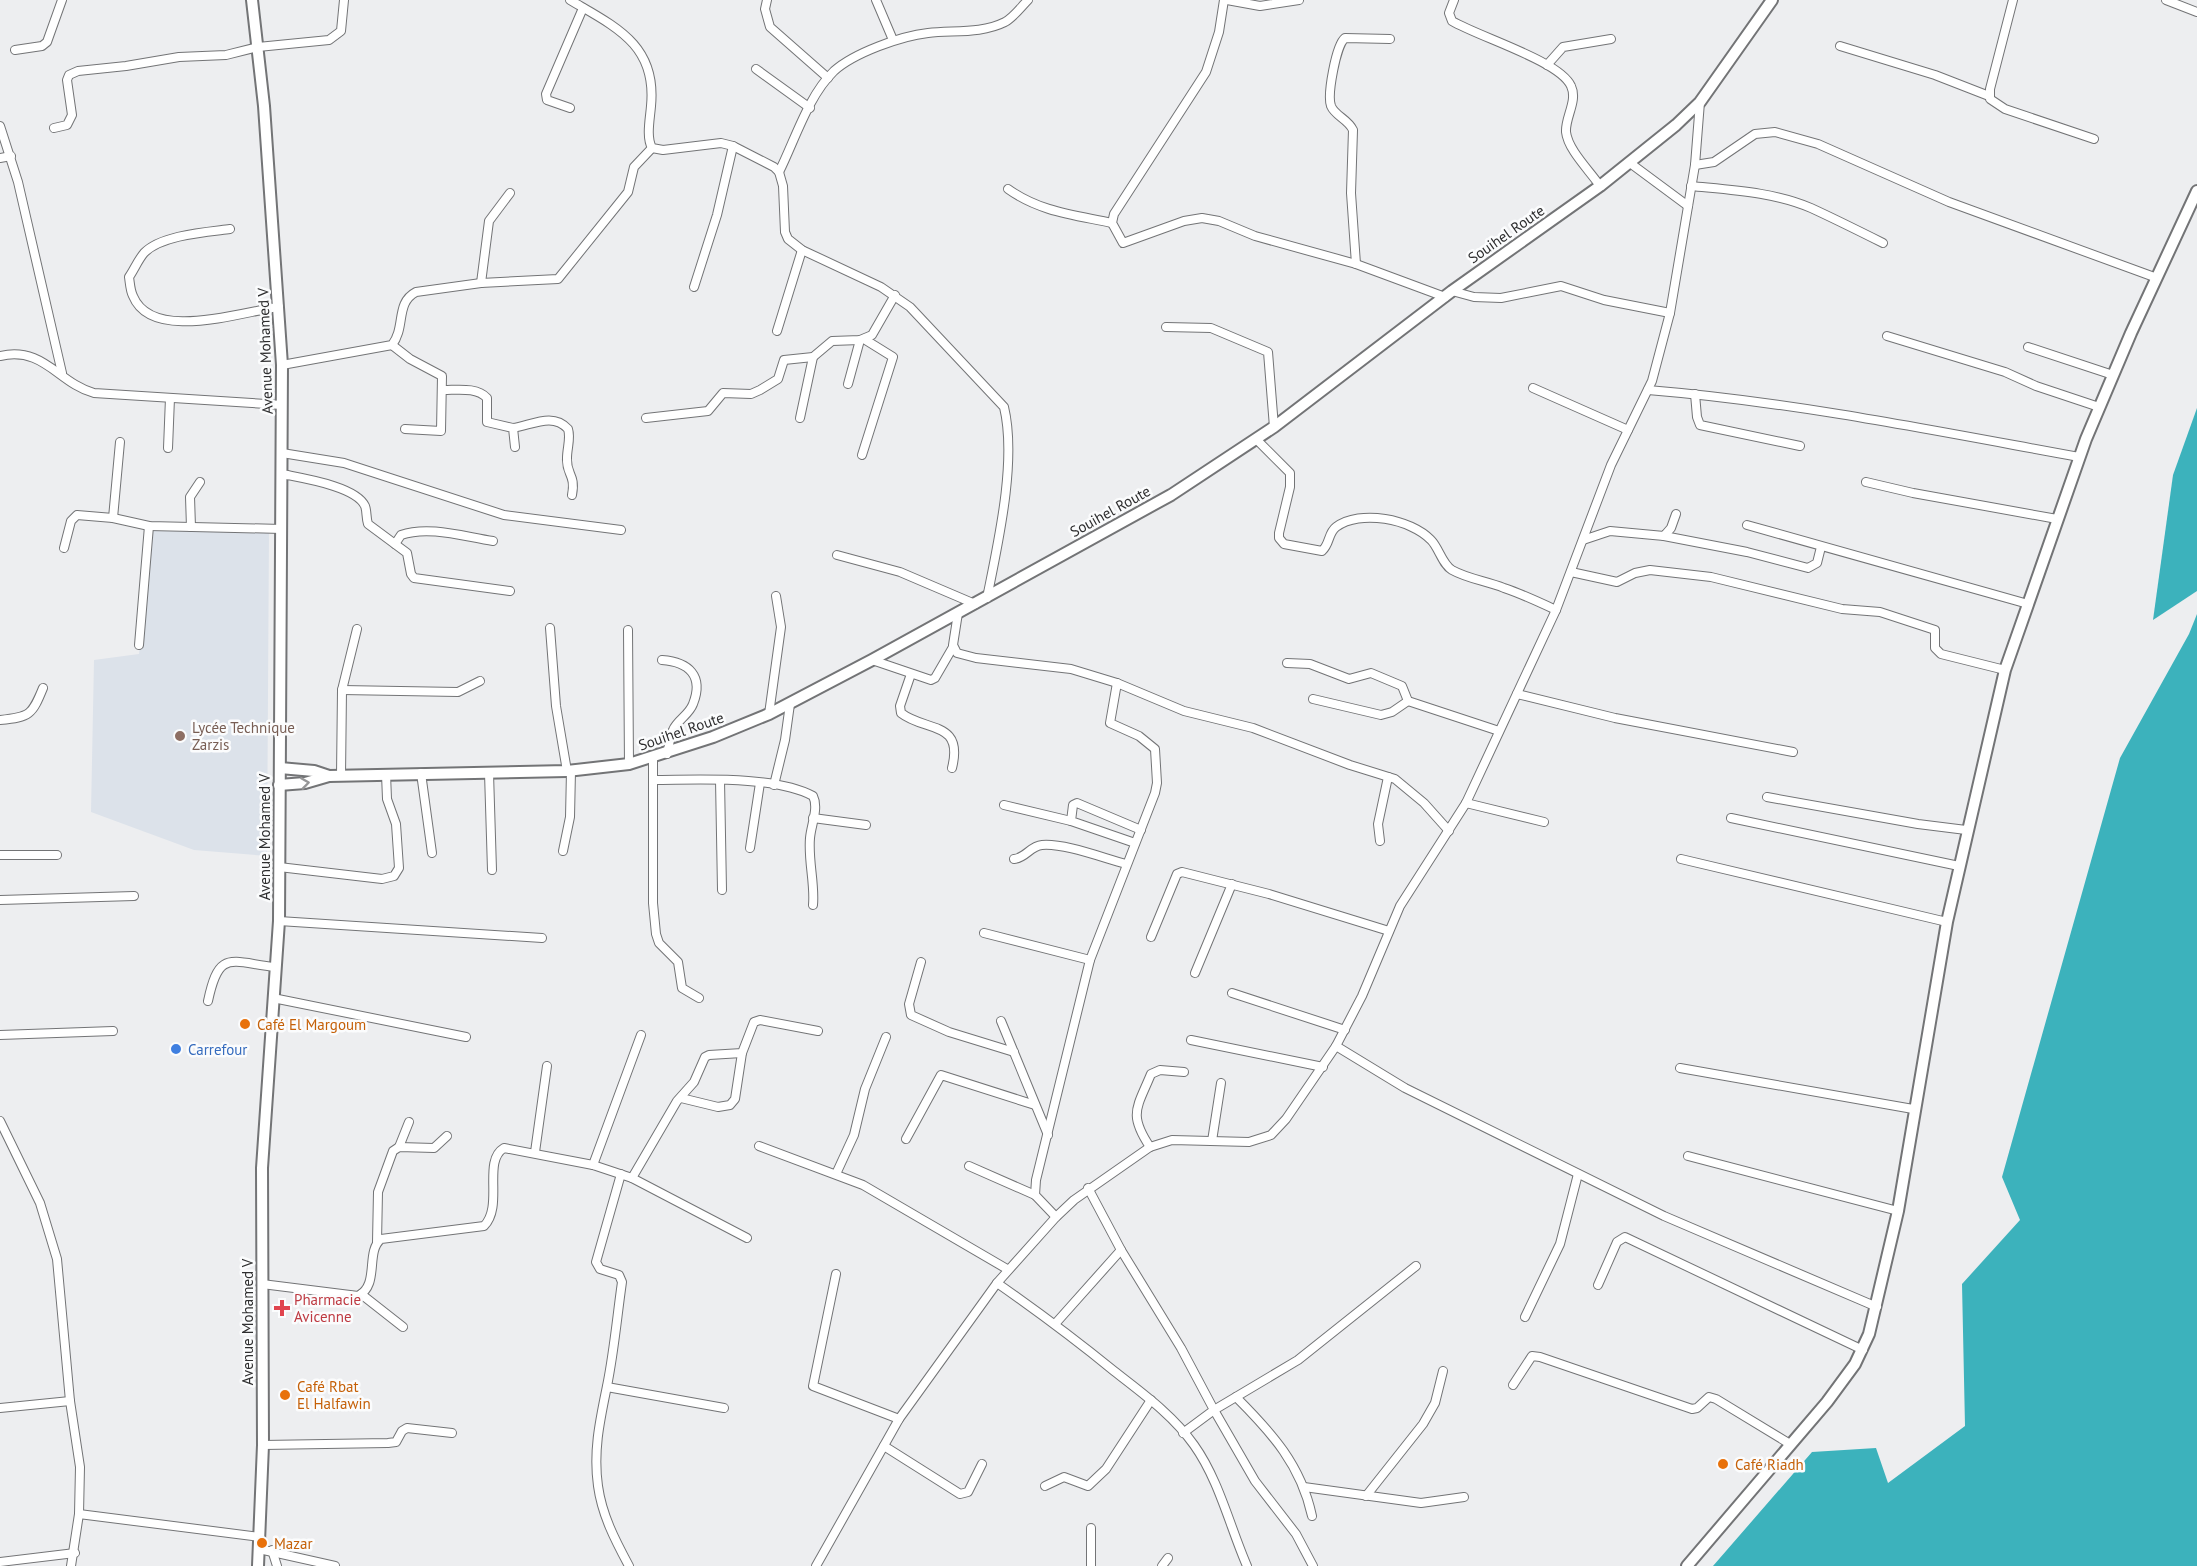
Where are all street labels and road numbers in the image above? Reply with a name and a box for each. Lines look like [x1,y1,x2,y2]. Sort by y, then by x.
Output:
street label: Souihel Route [1464,201,1548,267]
street label: Avenue Mohamed V [253,287,277,414]
street label: Souihel Route [1066,481,1154,541]
street label: Souihel Route [636,707,726,755]
street label: Avenue Mohamed V [255,773,274,900]
street label: Avenue Mohamed V [238,1258,257,1385]

